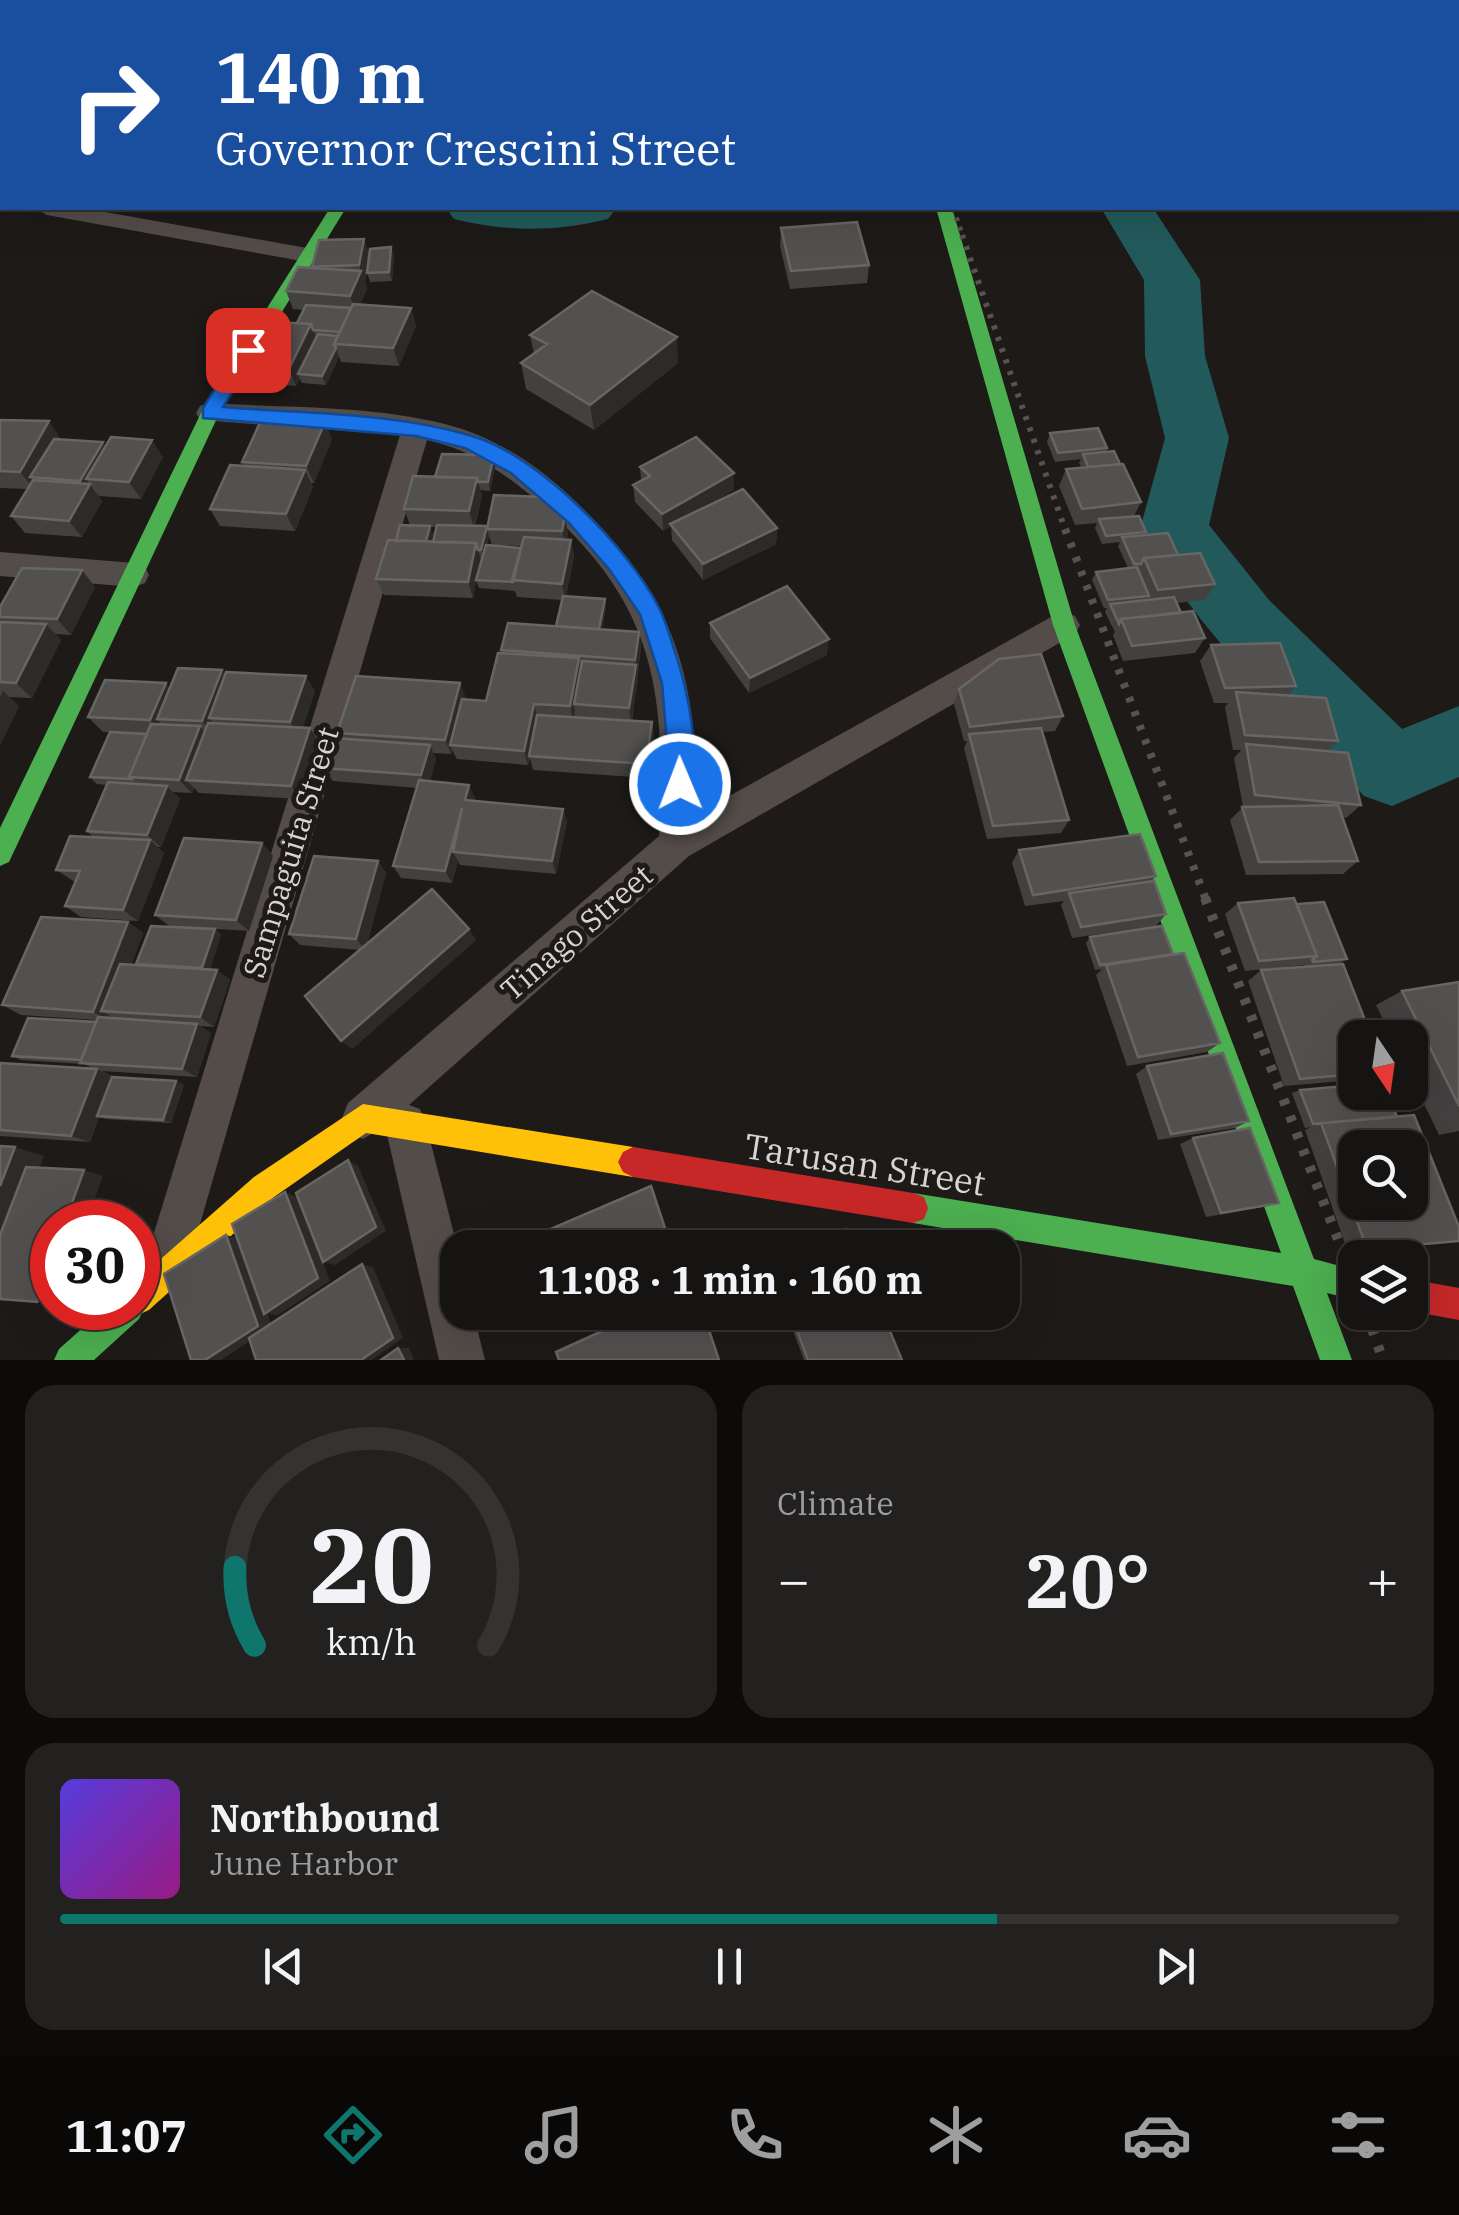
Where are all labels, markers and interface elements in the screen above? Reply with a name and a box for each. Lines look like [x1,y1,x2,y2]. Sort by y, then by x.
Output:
text: 140 m [215,31,425,122]
icon: right [50,40,180,170]
text: Governor Crescini Street [215,119,736,177]
pin [206,308,291,393]
icon: arrive [221,323,276,378]
street label: Sampaguita Street [233,722,347,982]
position arrow [628,732,732,836]
street label: Tinago Street [492,855,660,1009]
north arrow [1338,1020,1428,1110]
map controls [1338,1020,1428,1330]
street label: Tarusan Street [741,1122,989,1206]
button: search [1338,1130,1428,1220]
speed limit sign: 30 [30,1200,160,1330]
button: layers [1338,1240,1428,1330]
text: 11:08 · 1 min · 160 m [537,1255,923,1304]
text: Climate [777,1482,894,1524]
text: 20 [309,1496,433,1632]
text: 20° [1025,1531,1151,1629]
text: − [777,1544,810,1615]
text: + [1366,1544,1399,1615]
text: km/h [326,1618,416,1665]
text: Northbound [210,1793,440,1842]
text: June Harbor [210,1842,398,1884]
icon: previous [256,1939,311,1994]
icon: pause [702,1939,757,1994]
icon: next [1148,1939,1203,1994]
icon: directions [318,2100,388,2170]
icon: music [519,2100,589,2170]
icon: phone [720,2100,790,2170]
icon: climate [921,2100,991,2170]
icon: car [1122,2100,1192,2170]
icon: filters [1323,2100,1393,2170]
text: 11:07 [66,2106,187,2164]

